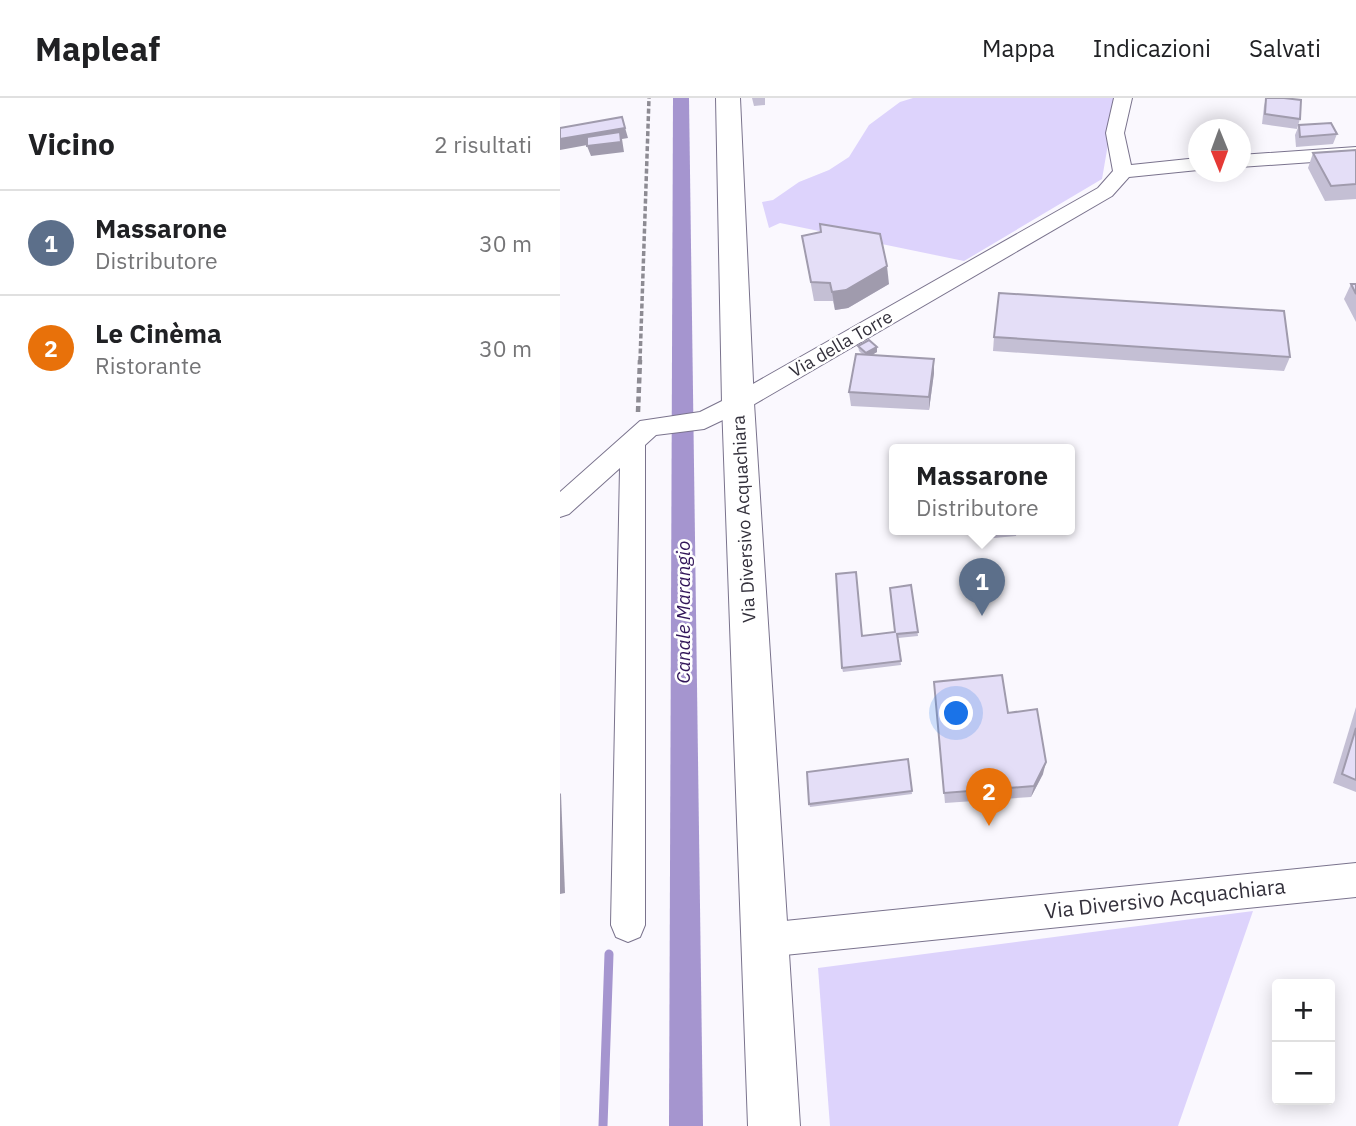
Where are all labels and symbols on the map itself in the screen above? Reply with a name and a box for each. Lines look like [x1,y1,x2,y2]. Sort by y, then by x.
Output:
north arrow [1188,119,1251,182]
street label: Via della Torre [785,305,897,382]
street label: Via Diversivo Acquachiara [727,414,760,623]
water label: Canale Marangio [671,541,695,683]
pin: 1 [959,558,1005,616]
your location [939,696,973,730]
pin: 2 [966,768,1012,826]
street label: Via Diversivo Acquachiara [1043,871,1287,925]

